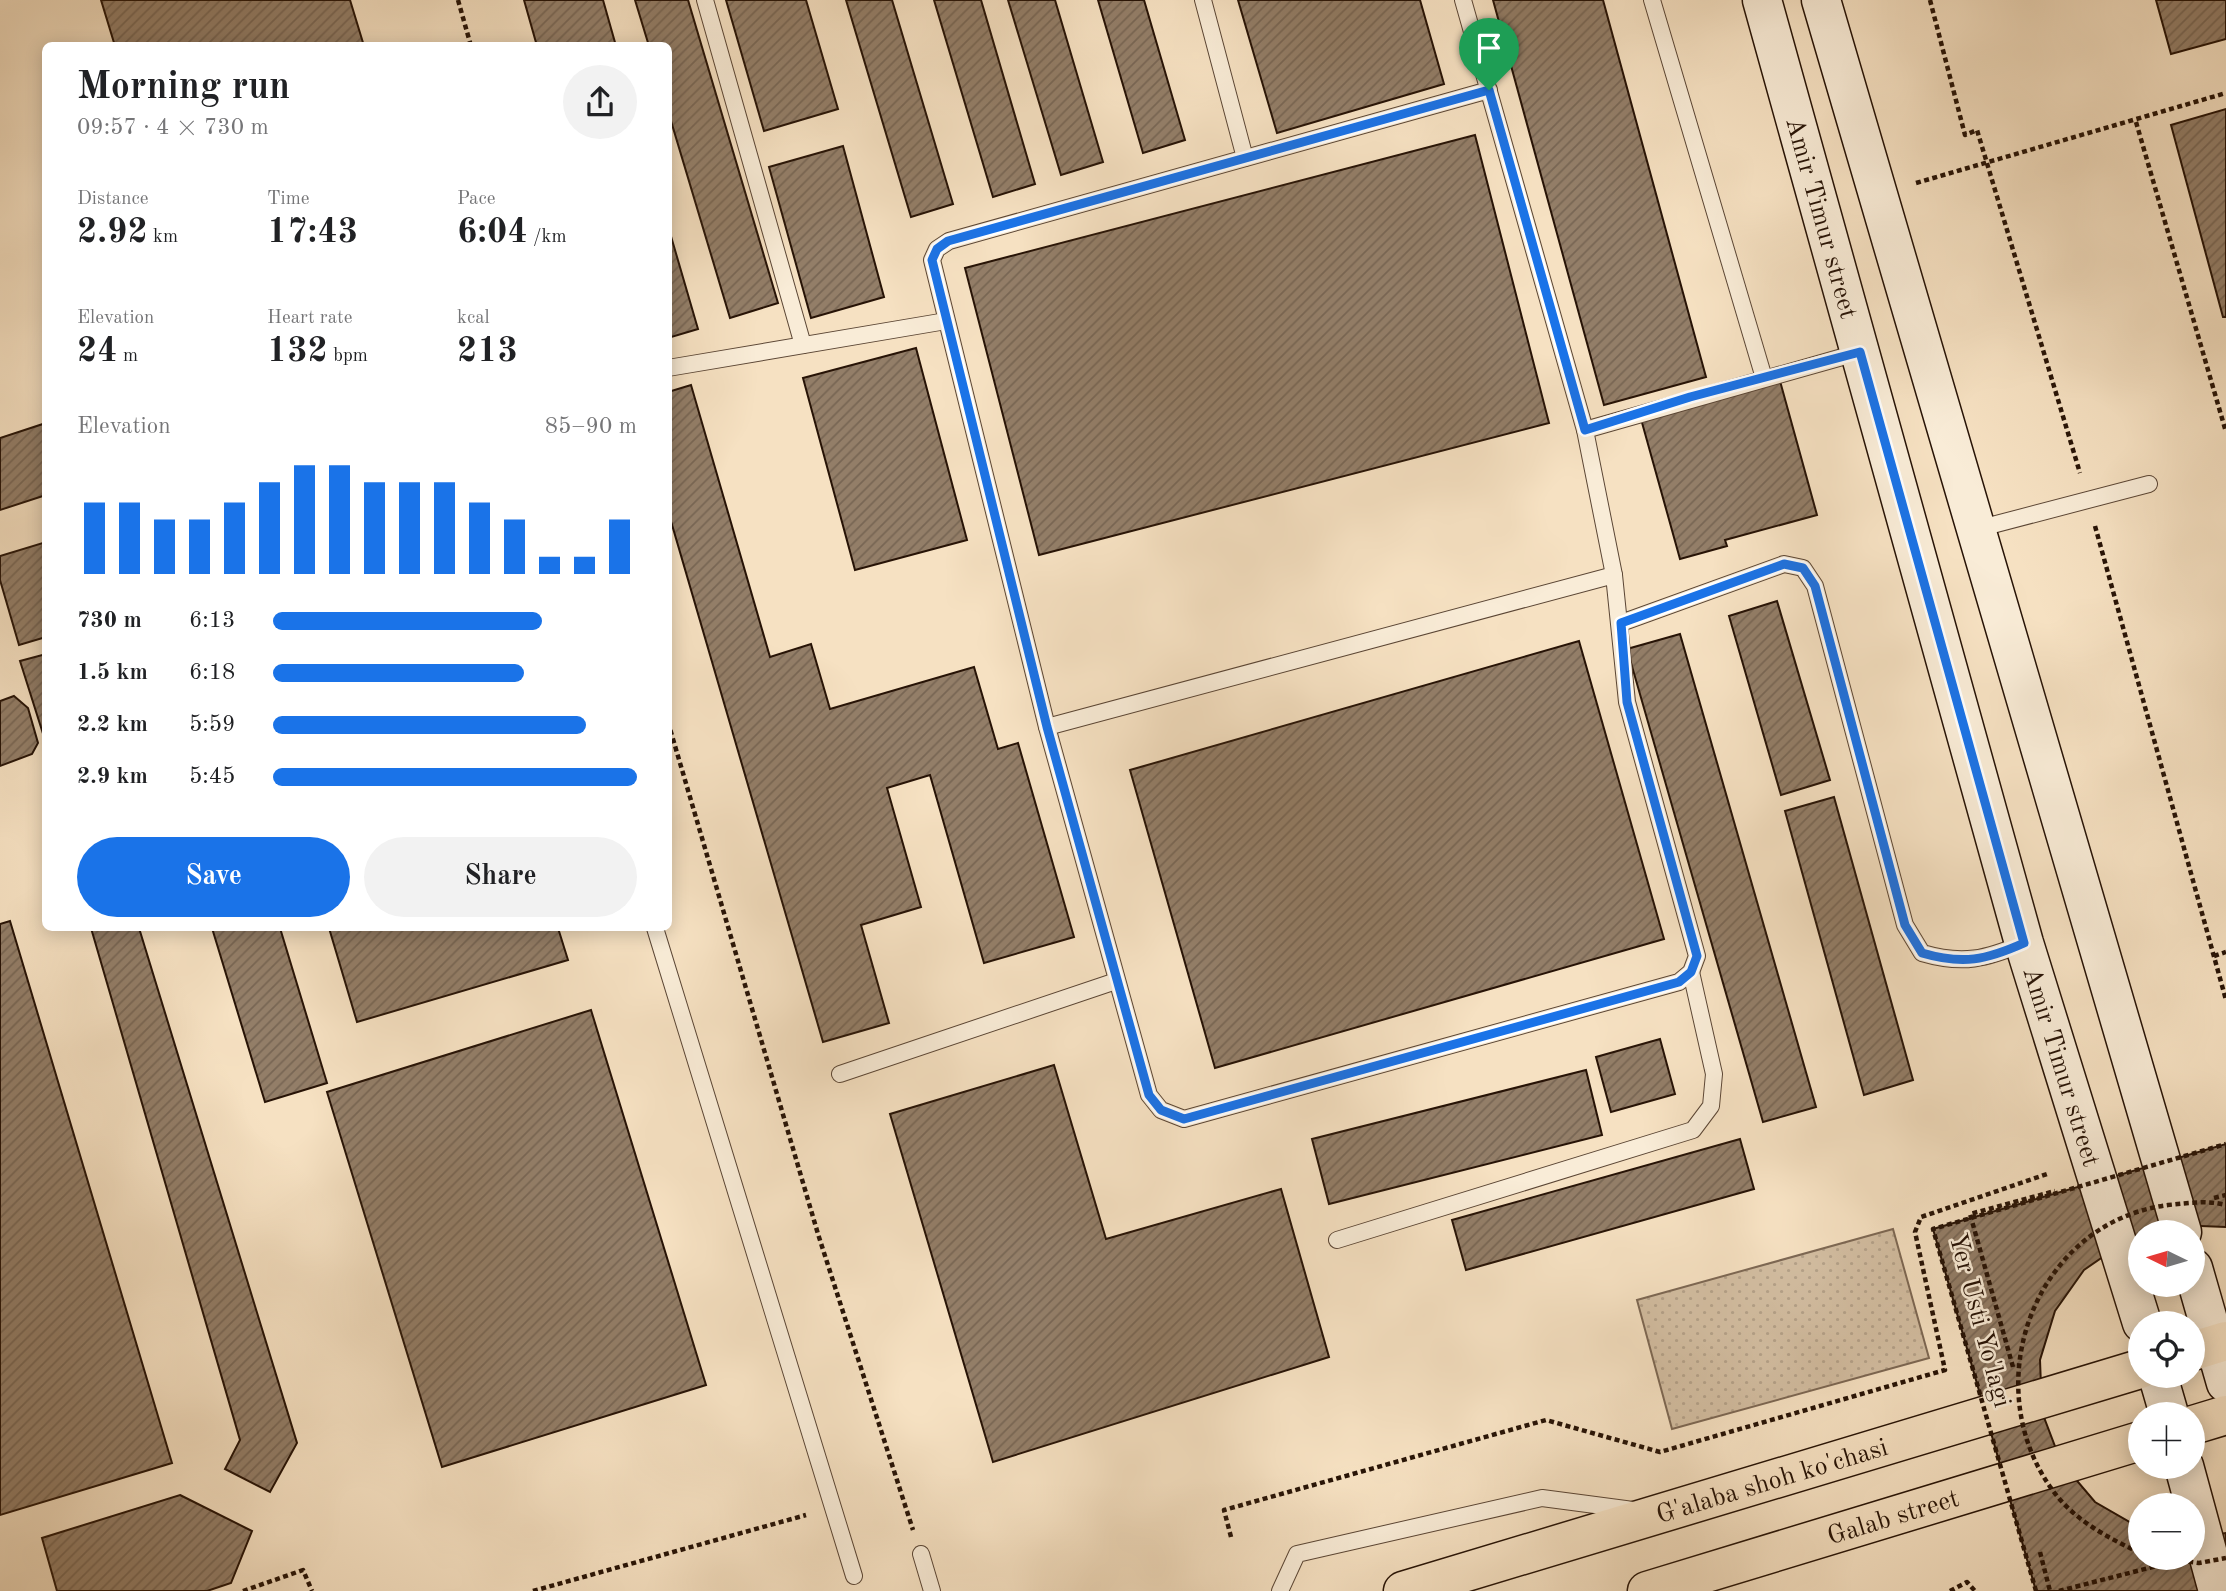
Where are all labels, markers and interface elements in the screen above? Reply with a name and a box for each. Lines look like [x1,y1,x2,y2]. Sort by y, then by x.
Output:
pin [1459,18,1519,90]
icon: arrive [1470,29,1508,67]
button: share [563,65,637,139]
text: Morning run [77,69,290,107]
street label: Amir Timur street [1780,115,1861,322]
text: 09:57 · 4 × 730 m [77,116,269,139]
text: Distance [77,190,149,209]
text: Time [267,190,310,209]
text: Pace [457,190,496,209]
text: 2.92 [77,215,148,250]
text: 17:43 [267,215,358,250]
text: 6:04 [457,215,528,250]
text: km [148,228,178,247]
text: /km [528,228,567,247]
text: Elevation [77,309,154,328]
text: Heart rate [267,309,352,328]
text: kcal [457,309,490,328]
text: 24 [77,334,118,369]
text: 132 [267,334,328,369]
text: 213 [457,334,518,369]
text: m [118,347,138,366]
text: bpm [328,347,368,366]
text: Elevation [77,415,171,438]
text: 85–90 m [545,415,637,438]
text: 730 m [77,609,142,632]
text: 6:13 [189,609,235,632]
text: 1.5 km [77,661,148,684]
text: 6:18 [189,661,235,684]
text: 2.2 km [77,713,148,736]
text: 5:59 [189,713,235,736]
text: 2.9 km [77,765,148,788]
text: 5:45 [189,765,235,788]
button: Save [77,837,350,917]
button: Share [364,837,637,917]
street label: Amir Timur street [2017,964,2104,1170]
north arrow [2128,1220,2205,1297]
map controls [2128,1220,2205,1570]
street label: Yer Usti Yo'lagi [1943,1231,2015,1410]
button: locate [2128,1311,2205,1388]
button: + [2128,1402,2205,1479]
street label: G'alaba shoh ko'chasi [1653,1435,1891,1529]
street label: Galab street [1825,1486,1962,1550]
button: − [2128,1493,2205,1570]

